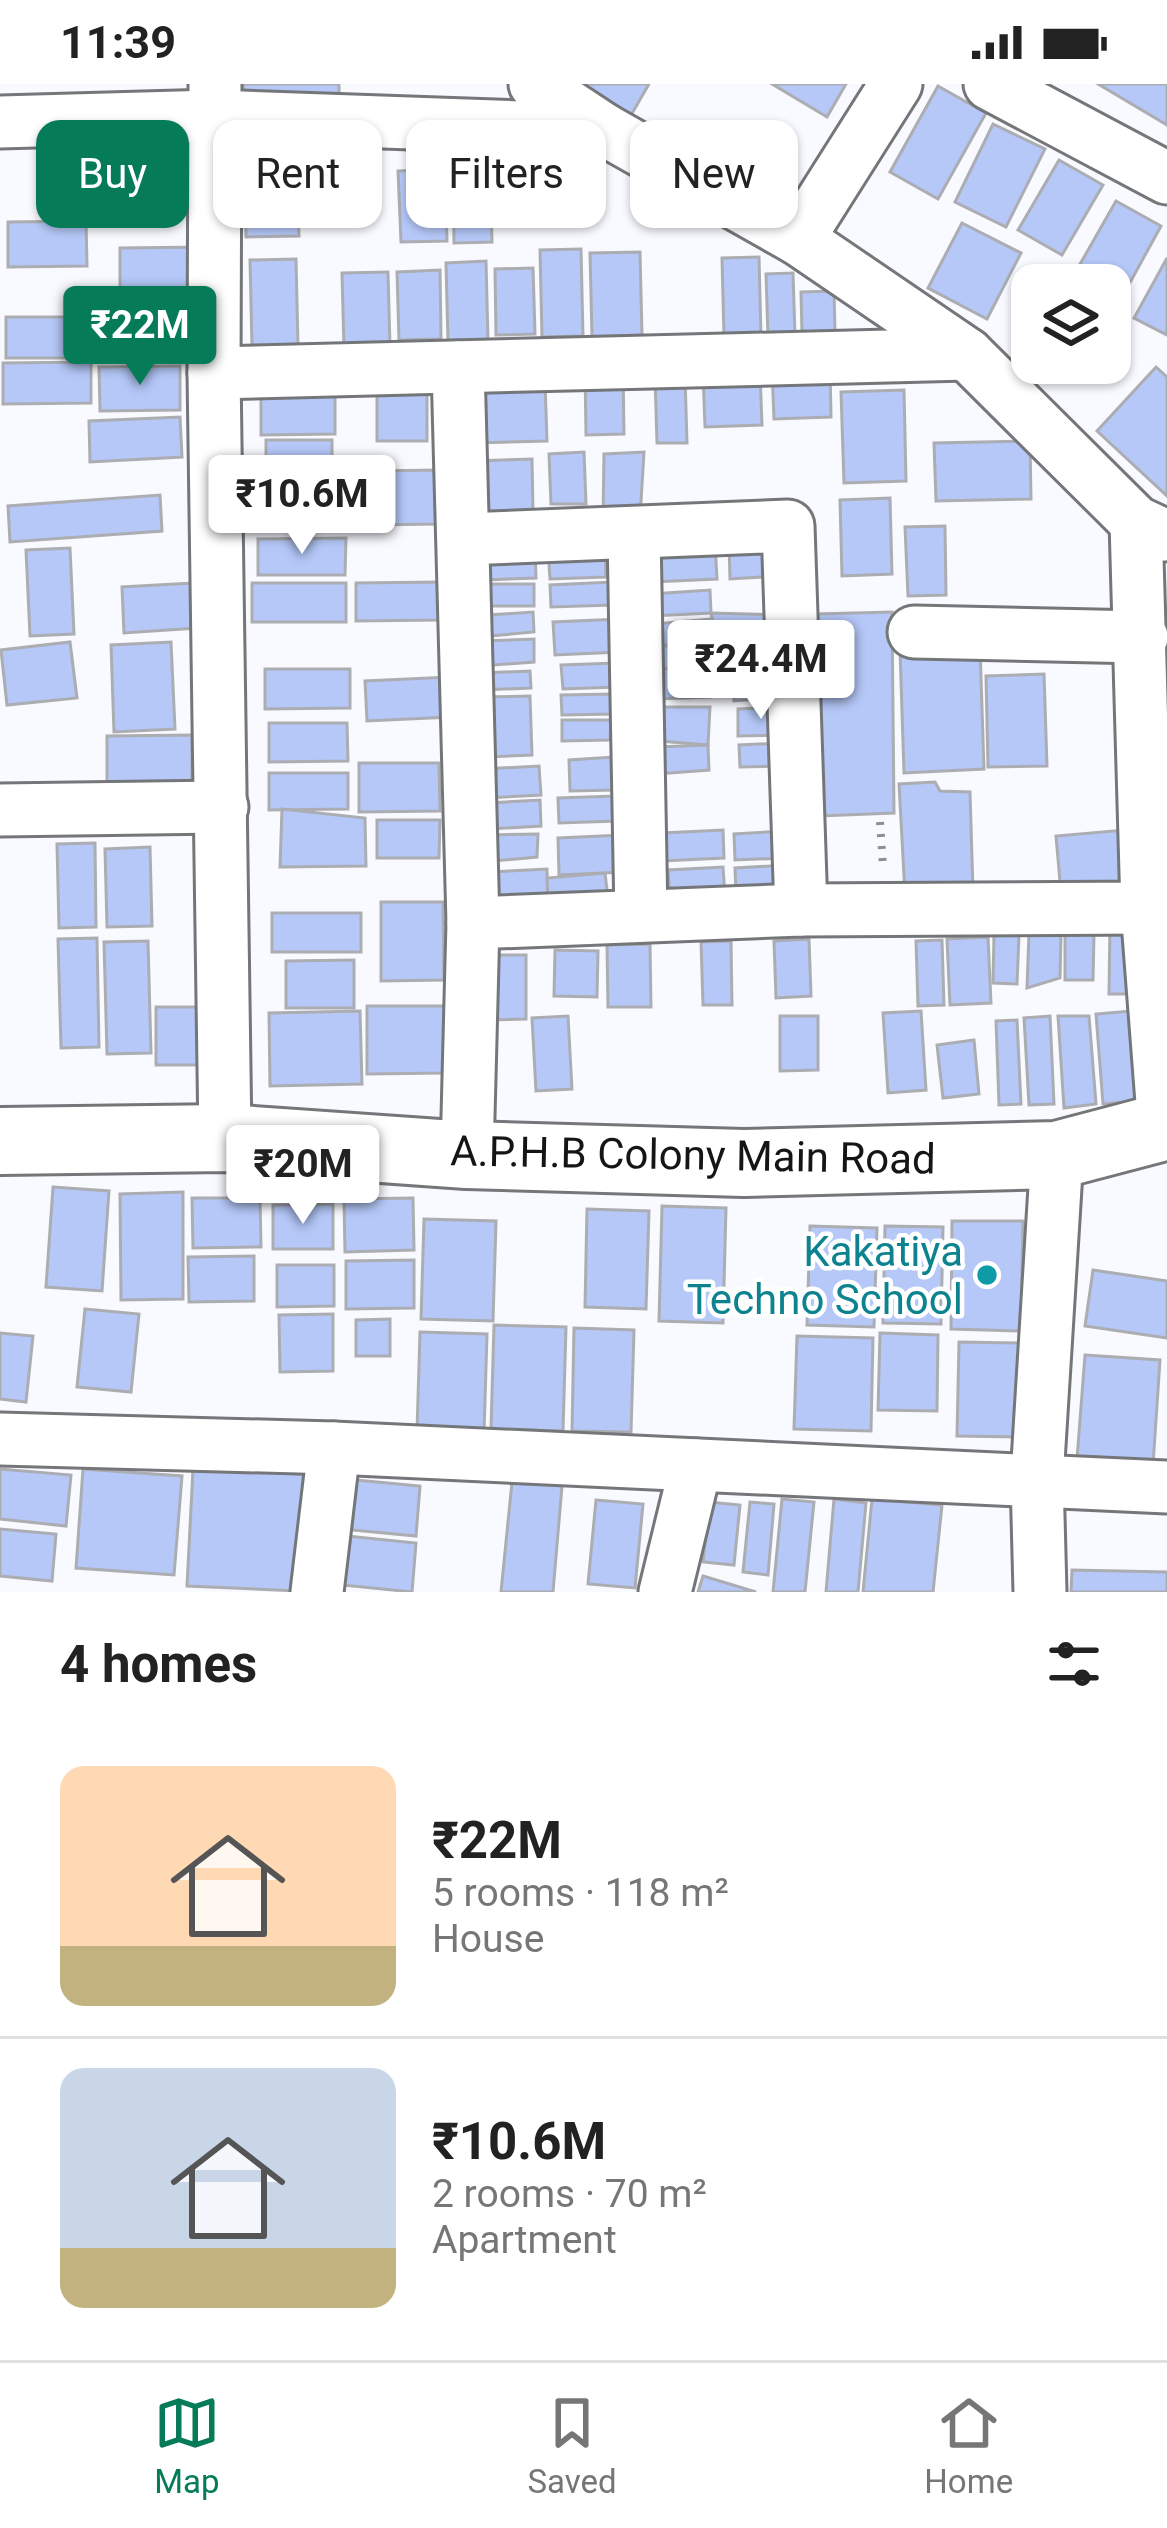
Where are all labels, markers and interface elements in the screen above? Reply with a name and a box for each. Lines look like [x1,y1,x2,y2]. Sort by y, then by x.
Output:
text: 11:39 [60,16,176,69]
chip: Buy [36,120,189,228]
chip: Rent [213,120,382,228]
chip: Filters [406,120,606,228]
chip: New [630,120,798,228]
map controls [1011,264,1131,384]
button: layers [1011,264,1131,384]
pin: ₹22M [69,286,211,388]
text: ₹22M [90,302,190,348]
pin: ₹10.6M [204,455,400,557]
text: ₹10.6M [235,471,369,517]
pin: ₹24.4M [663,620,859,722]
text: ₹24.4M [694,636,828,682]
pin: ₹20M [232,1125,374,1227]
street label: A.P.H.B Colony Main Road [450,1126,936,1184]
text: ₹20M [253,1141,353,1187]
place label: Kakatiya Techno School [687,1227,963,1324]
marker: Kakatiya Techno School [974,1262,1000,1288]
icon: filters [1041,1631,1107,1697]
text: 4 homes [60,1635,257,1694]
text: ₹22M [432,1811,562,1870]
icon: home [156,1814,300,1958]
text: 5 rooms · 118 m² [432,1870,729,1916]
text: House [432,1916,544,1962]
text: ₹10.6M [432,2112,606,2171]
icon: home [156,2116,300,2260]
text: 2 rooms · 70 m² [432,2171,707,2217]
text: Apartment [432,2217,617,2263]
tab: Map [154,2390,220,2501]
tab: Saved [527,2390,617,2501]
tab: Home [924,2390,1013,2501]

